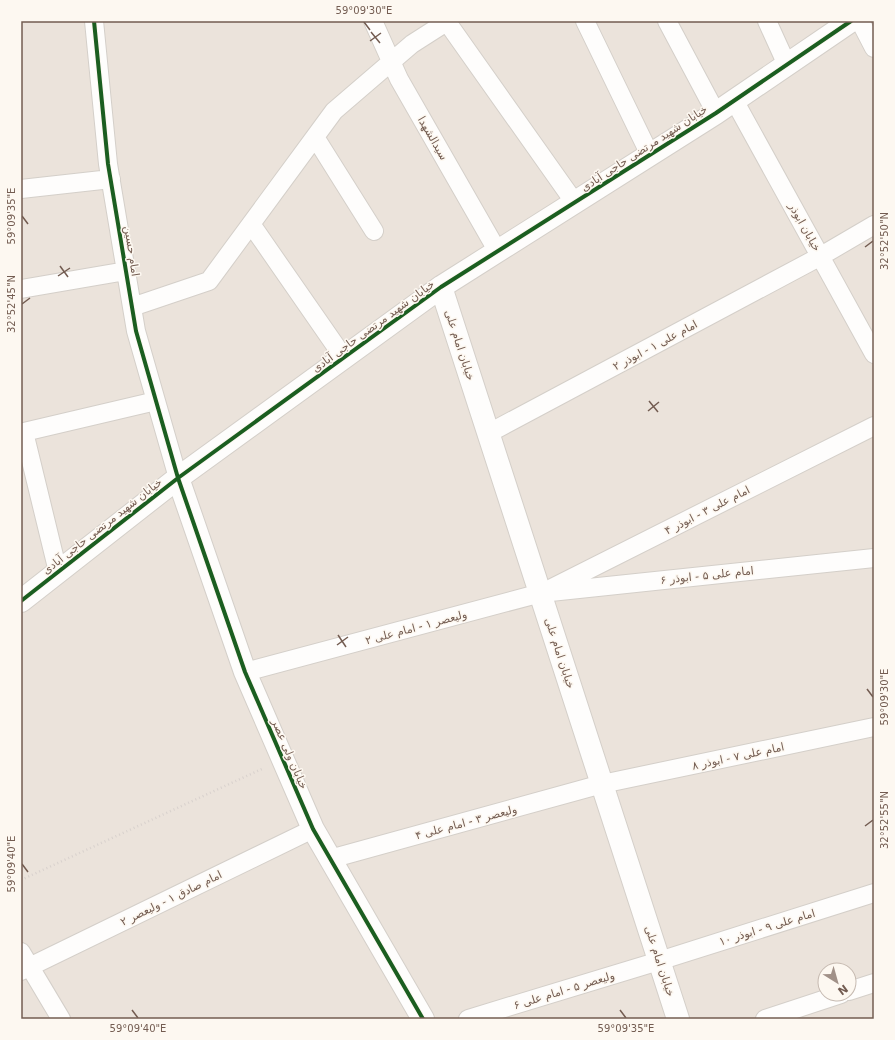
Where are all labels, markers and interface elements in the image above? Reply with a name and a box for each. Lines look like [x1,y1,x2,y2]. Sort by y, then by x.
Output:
text: 59°09'30"E [336,5,392,16]
street label: خیابان شهید مرتضی حاجی آبادی [578,102,710,194]
street label: سیدالشهدا [415,114,450,162]
text: 59°09'35"E [6,188,17,244]
street label: خیابان ابوذر [785,200,823,254]
text: 32°52'50"N [879,212,890,270]
street label: امام حسین [121,225,142,277]
text: 32°52'45"N [6,275,17,333]
street label: خیابان شهید مرتضی حاجی آبادی [309,277,437,375]
street label: خیابان امام علی [442,308,477,382]
street label: امام علی ۱ - ابوذر ۲ [611,318,700,373]
street label: خیابان شهید مرتضی حاجی آبادی [39,475,165,577]
street label: امام علی ۳ - ابوذر ۴ [662,483,752,538]
street label: امام علی ۵ - ابوذر ۶ [660,564,754,587]
street label: ولیعصر ۱ - امام علی ۲ [364,608,468,647]
street label: خیابان امام علی [542,616,577,690]
text: 59°09'30"E [879,669,890,725]
street label: خیابان ولی عصر [269,716,310,791]
street label: امام علی ۷ - ابوذر ۸ [691,740,785,773]
text: 32°52'55"N [879,791,890,849]
street label: ولیعصر ۳ - امام علی ۴ [414,803,518,842]
text: 59°09'40"E [6,836,17,892]
street label: امام صادق ۱ - ولیعصر ۲ [118,868,224,929]
street label: امام علی ۹ - ابوذر ۱۰ [718,907,817,948]
street label: خیابان امام علی [642,924,677,998]
north arrow [817,962,857,1002]
street label: ولیعصر ۵ - امام علی ۶ [512,969,616,1012]
text: N [835,982,850,998]
text: 59°09'40"E [110,1023,166,1034]
text: 59°09'35"E [598,1023,654,1034]

